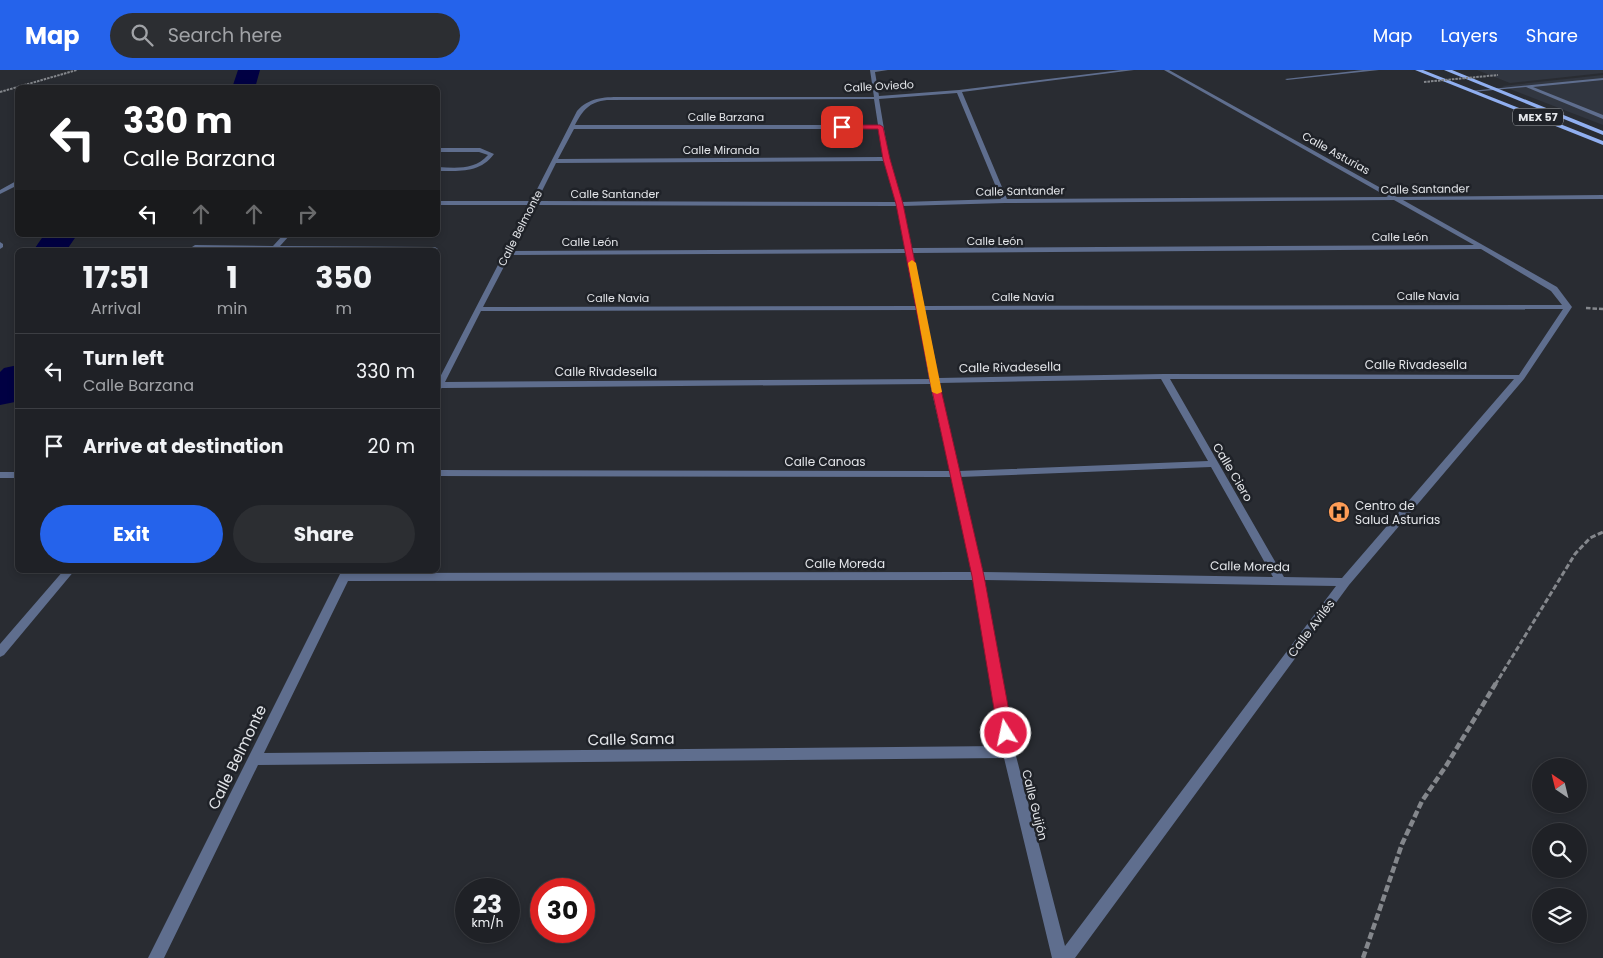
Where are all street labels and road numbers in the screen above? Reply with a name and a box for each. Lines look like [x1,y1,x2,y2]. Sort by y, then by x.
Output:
street label: Calle Oviedo [844,76,914,96]
road number: MEX 57 [1513,108,1563,126]
street label: Calle Barzana [688,109,764,125]
street label: Calle Asturias [1299,128,1373,178]
street label: Calle Miranda [683,142,759,158]
street label: Calle Santander [1380,180,1470,198]
street label: Calle Santander [975,182,1065,200]
street label: Calle Santander [571,186,659,202]
street label: Calle Belmonte [494,187,546,269]
street label: Calle León [1372,229,1428,245]
street label: Calle León [967,233,1023,249]
street label: Calle León [562,234,618,250]
street label: Calle Navia [1397,288,1459,304]
street label: Calle Navia [992,289,1054,305]
street label: Calle Navia [587,290,649,306]
street label: Calle Rivadesella [1365,356,1467,373]
street label: Calle Rivadesella [959,358,1061,376]
street label: Calle Rivadesella [555,363,657,380]
street label: Calle Ciero [1209,439,1257,505]
street label: Calle Canoas [784,453,866,470]
street label: Calle Moreda [805,555,885,572]
street label: Calle Moreda [1210,557,1290,575]
street label: Calle Avilés [1284,596,1338,660]
street label: Calle Belmonte [203,701,271,813]
street label: Calle Sama [587,728,675,750]
street label: Calle Guijón [1018,768,1052,842]

